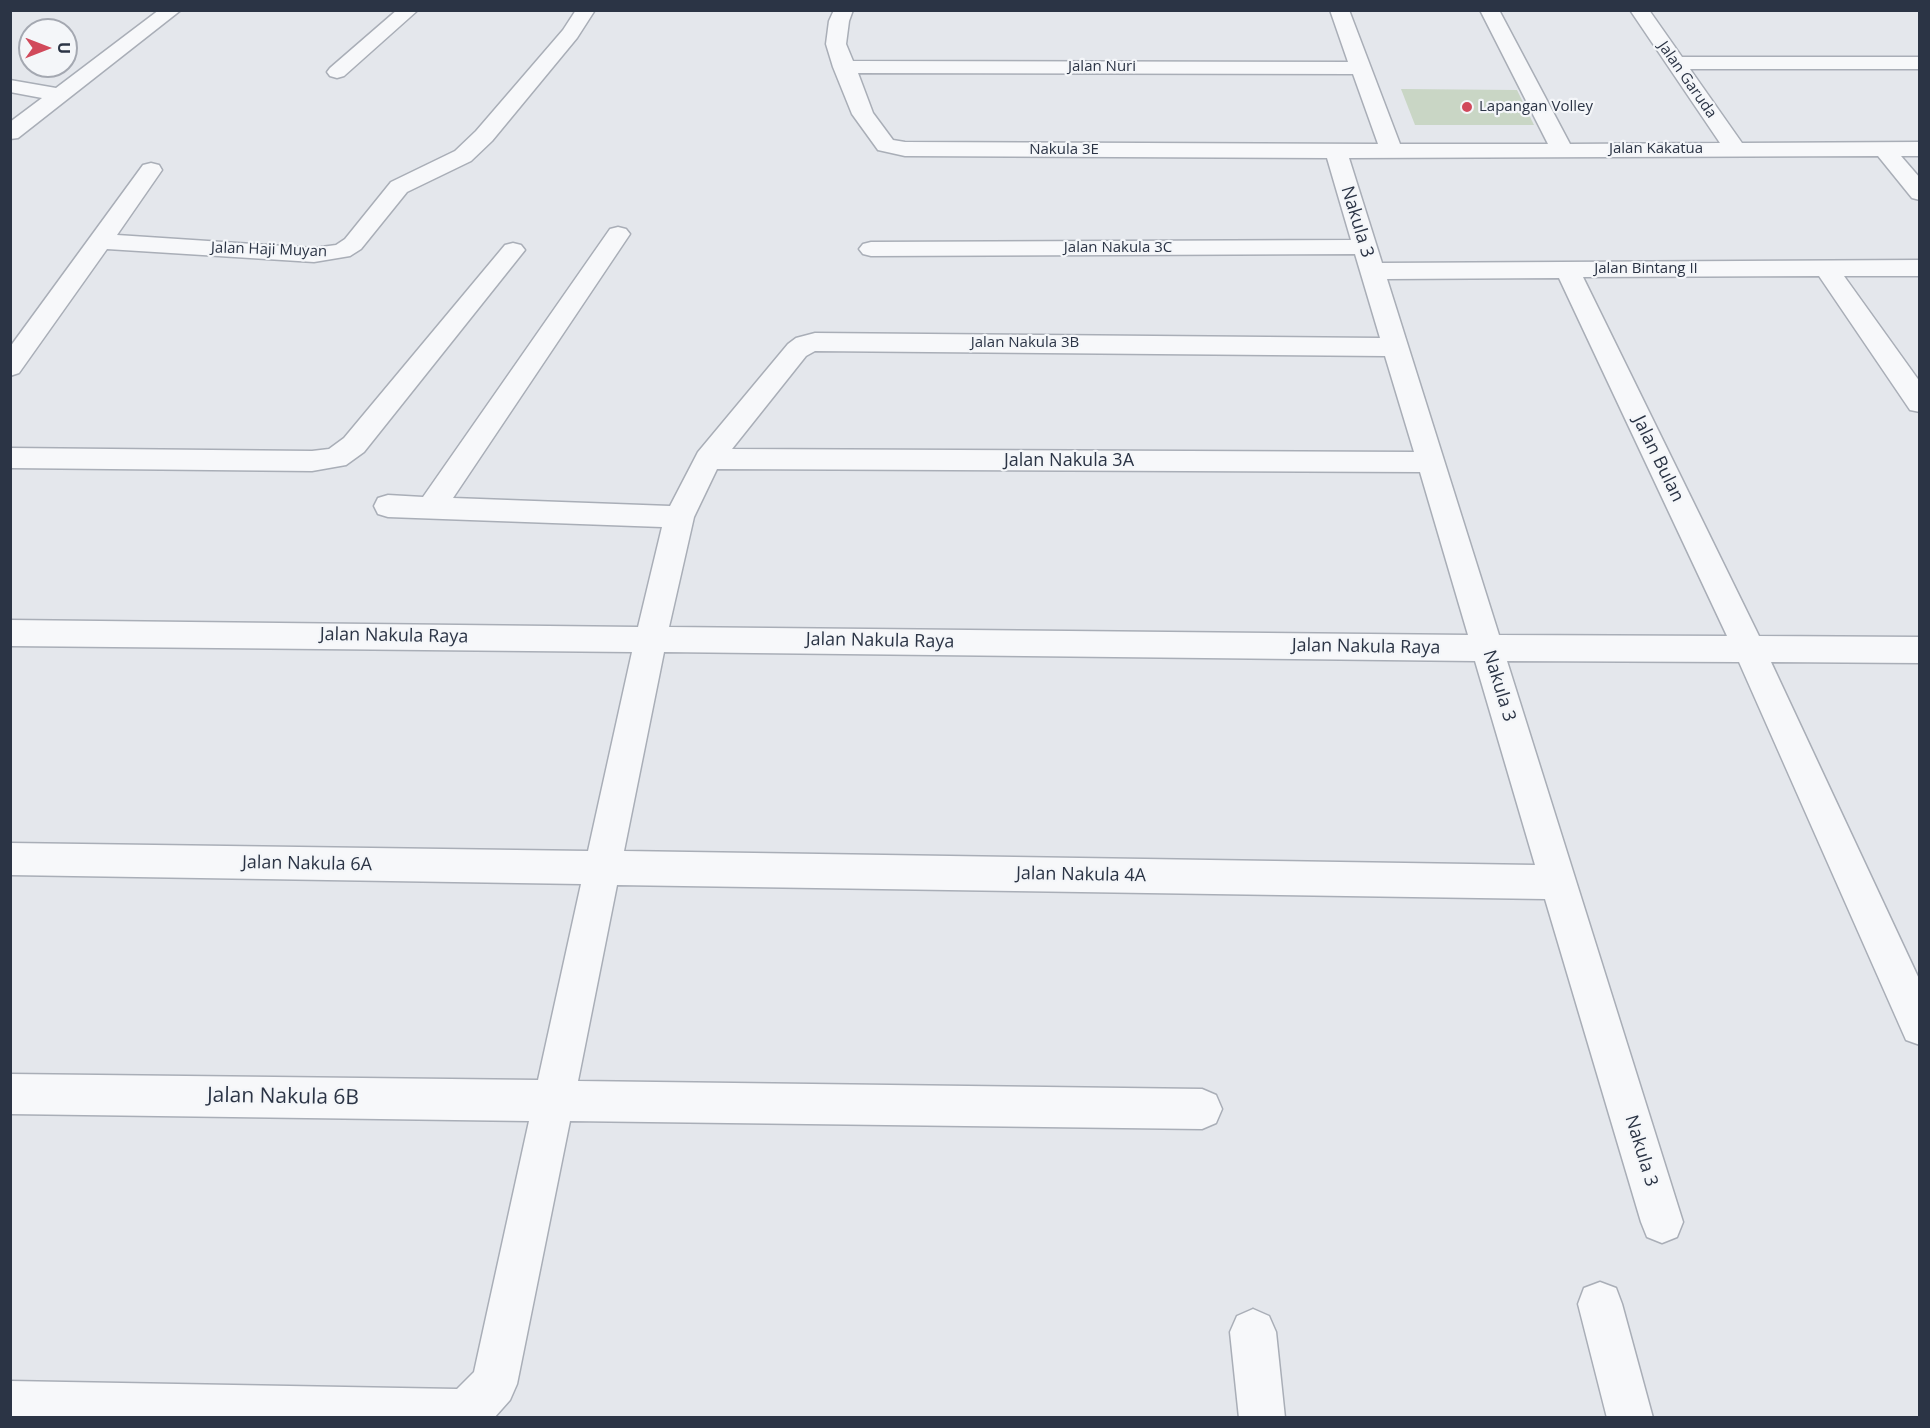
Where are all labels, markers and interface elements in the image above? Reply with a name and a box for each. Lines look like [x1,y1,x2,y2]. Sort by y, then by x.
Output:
north arrow [18,18,78,78]
street label: Jalan Garuda [1654,38,1720,122]
text: U [53,42,75,54]
street label: Jalan Nuri [1068,58,1136,76]
place label: Lapangan Volley [1479,98,1593,116]
marker: Lapangan Volley [1460,100,1474,114]
street label: Jalan Kakatua [1609,140,1703,158]
street label: Nakula 3E [1029,141,1099,159]
street label: Nakula 3 [1336,184,1378,260]
street label: Jalan Haji Muyan [211,239,327,261]
street label: Jalan Nakula 3C [1064,239,1172,257]
street label: Jalan Bintang II [1594,260,1698,278]
street label: Jalan Nakula 3B [971,334,1079,352]
street label: Jalan Bulan [1628,412,1688,506]
street label: Jalan Nakula 3A [1004,450,1134,472]
street label: Jalan Nakula Raya [320,624,468,648]
street label: Jalan Nakula Raya [806,629,954,653]
street label: Jalan Nakula Raya [1292,635,1440,659]
street label: Nakula 3 [1478,648,1520,724]
street label: Jalan Nakula 6A [242,852,372,876]
street label: Jalan Nakula 4A [1016,863,1146,887]
street label: Jalan Nakula 6B [207,1083,359,1111]
street label: Nakula 3 [1620,1113,1662,1189]

